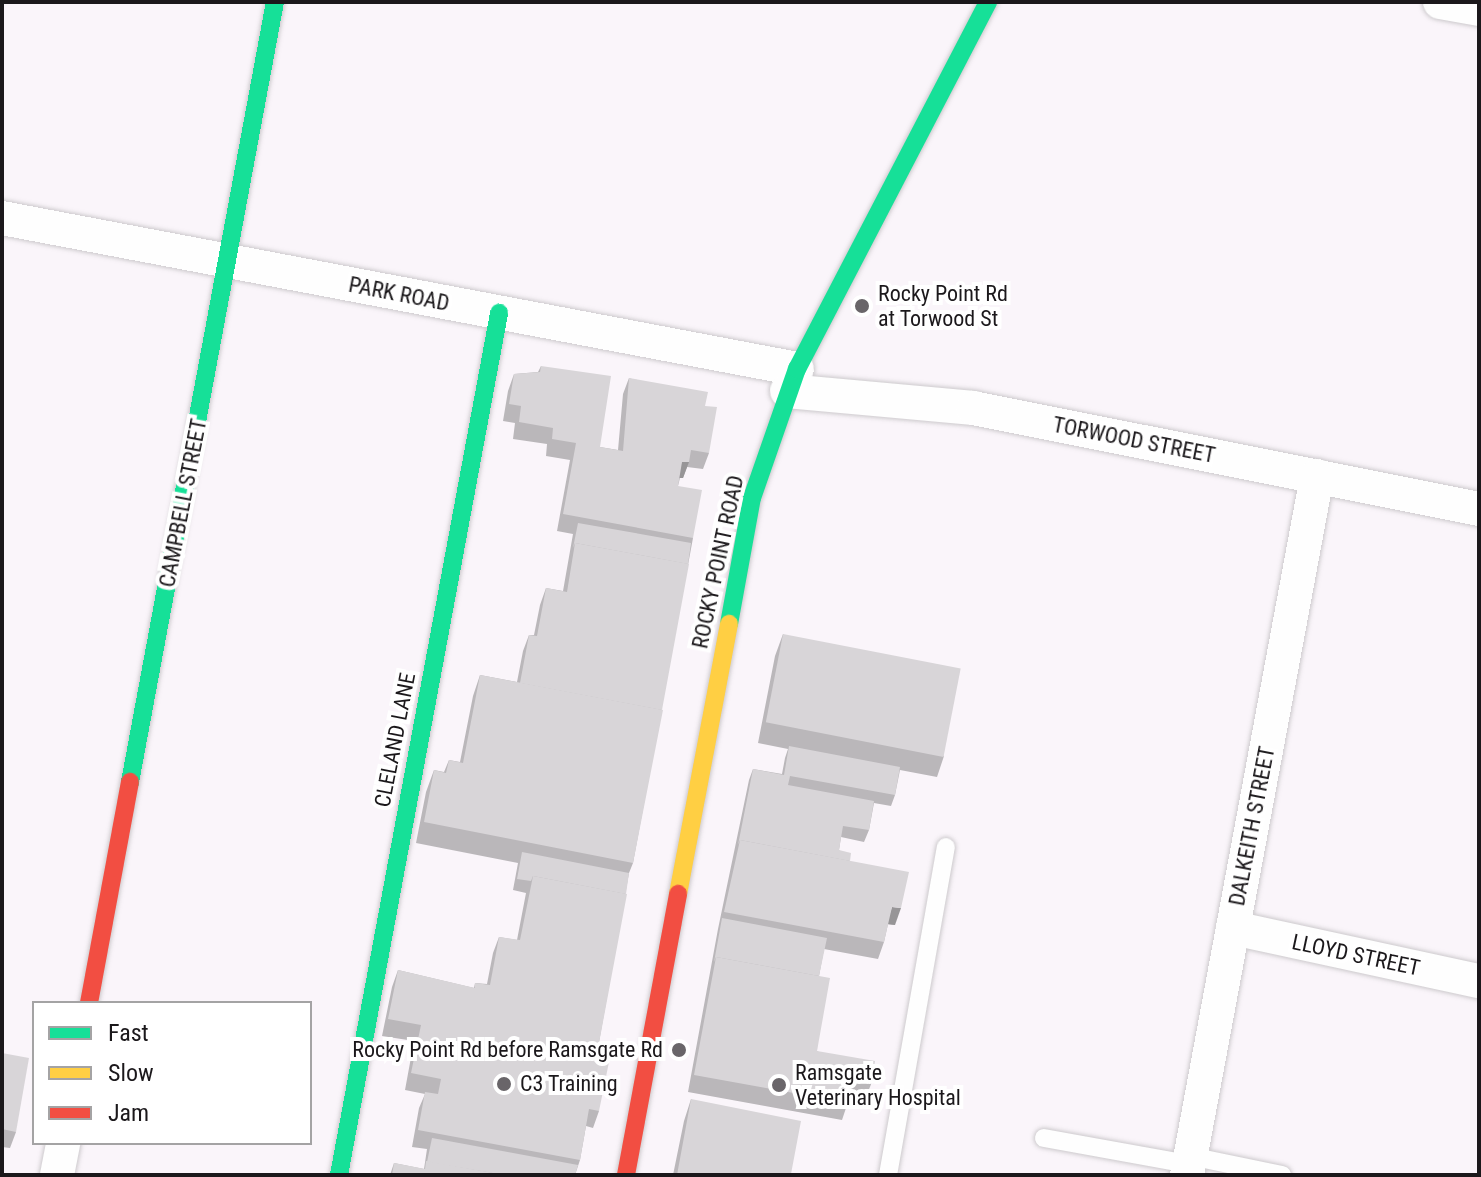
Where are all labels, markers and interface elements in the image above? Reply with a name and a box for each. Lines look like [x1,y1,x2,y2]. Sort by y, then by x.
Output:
street label: PARK ROAD [346,271,452,317]
place label: Rocky Point Rd at Torwood St [878,280,1008,332]
marker: Rocky Point Rd at Torwood St [853,297,871,315]
street label: TORWOOD STREET [1051,411,1217,469]
street label: CAMPBELL STREET [154,417,212,589]
street label: ROCKY POINT ROAD [687,473,749,651]
street label: CLELAND LANE [369,671,421,809]
street label: DALKEITH STREET [1224,744,1280,908]
street label: LLOYD STREET [1290,929,1422,981]
legend [32,1001,312,1145]
text: Fast [108,1019,149,1047]
place label: Rocky Point Rd before Ramsgate Rd [352,1037,663,1063]
marker: Rocky Point Rd before Ramsgate Rd [670,1041,688,1059]
text: Slow [108,1059,154,1087]
place label: Ramsgate Veterinary Hospital [795,1059,961,1110]
place label: C3 Training [520,1071,618,1097]
marker: C3 Training [495,1075,513,1093]
marker: Ramsgate Veterinary Hospital [770,1076,788,1094]
text: Jam [108,1099,149,1127]

